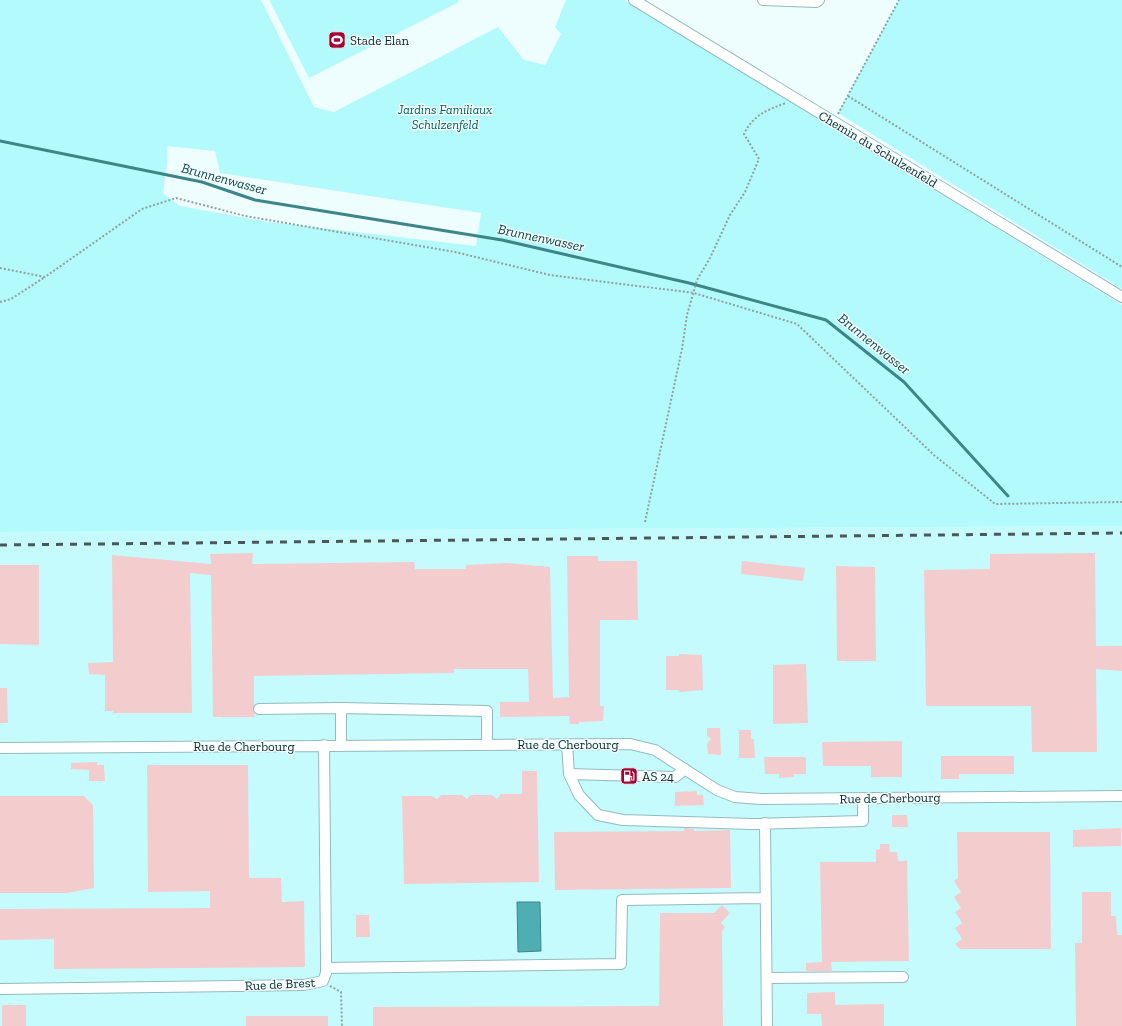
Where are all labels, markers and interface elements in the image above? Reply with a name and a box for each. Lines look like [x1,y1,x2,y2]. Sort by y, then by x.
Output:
sports icon: Stade Elan [327,30,347,50]
place label: Stade Elan [350,33,410,48]
park label: Jardins Familiaux Schulzenfeld [397,102,492,132]
street label: Chemin du Schulzenfeld [816,108,940,190]
water label: Brunnenwasser [179,159,269,199]
water label: Brunnenwasser [496,221,586,255]
water label: Brunnenwasser [835,310,914,378]
street label: Rue de Cherbourg [517,737,619,752]
street label: Rue de Cherbourg [193,739,295,754]
fuel station icon: AS 24 [619,766,639,786]
place label: AS 24 [642,769,674,784]
street label: Rue de Cherbourg [839,790,941,806]
street label: Rue de Brest [244,975,316,993]

